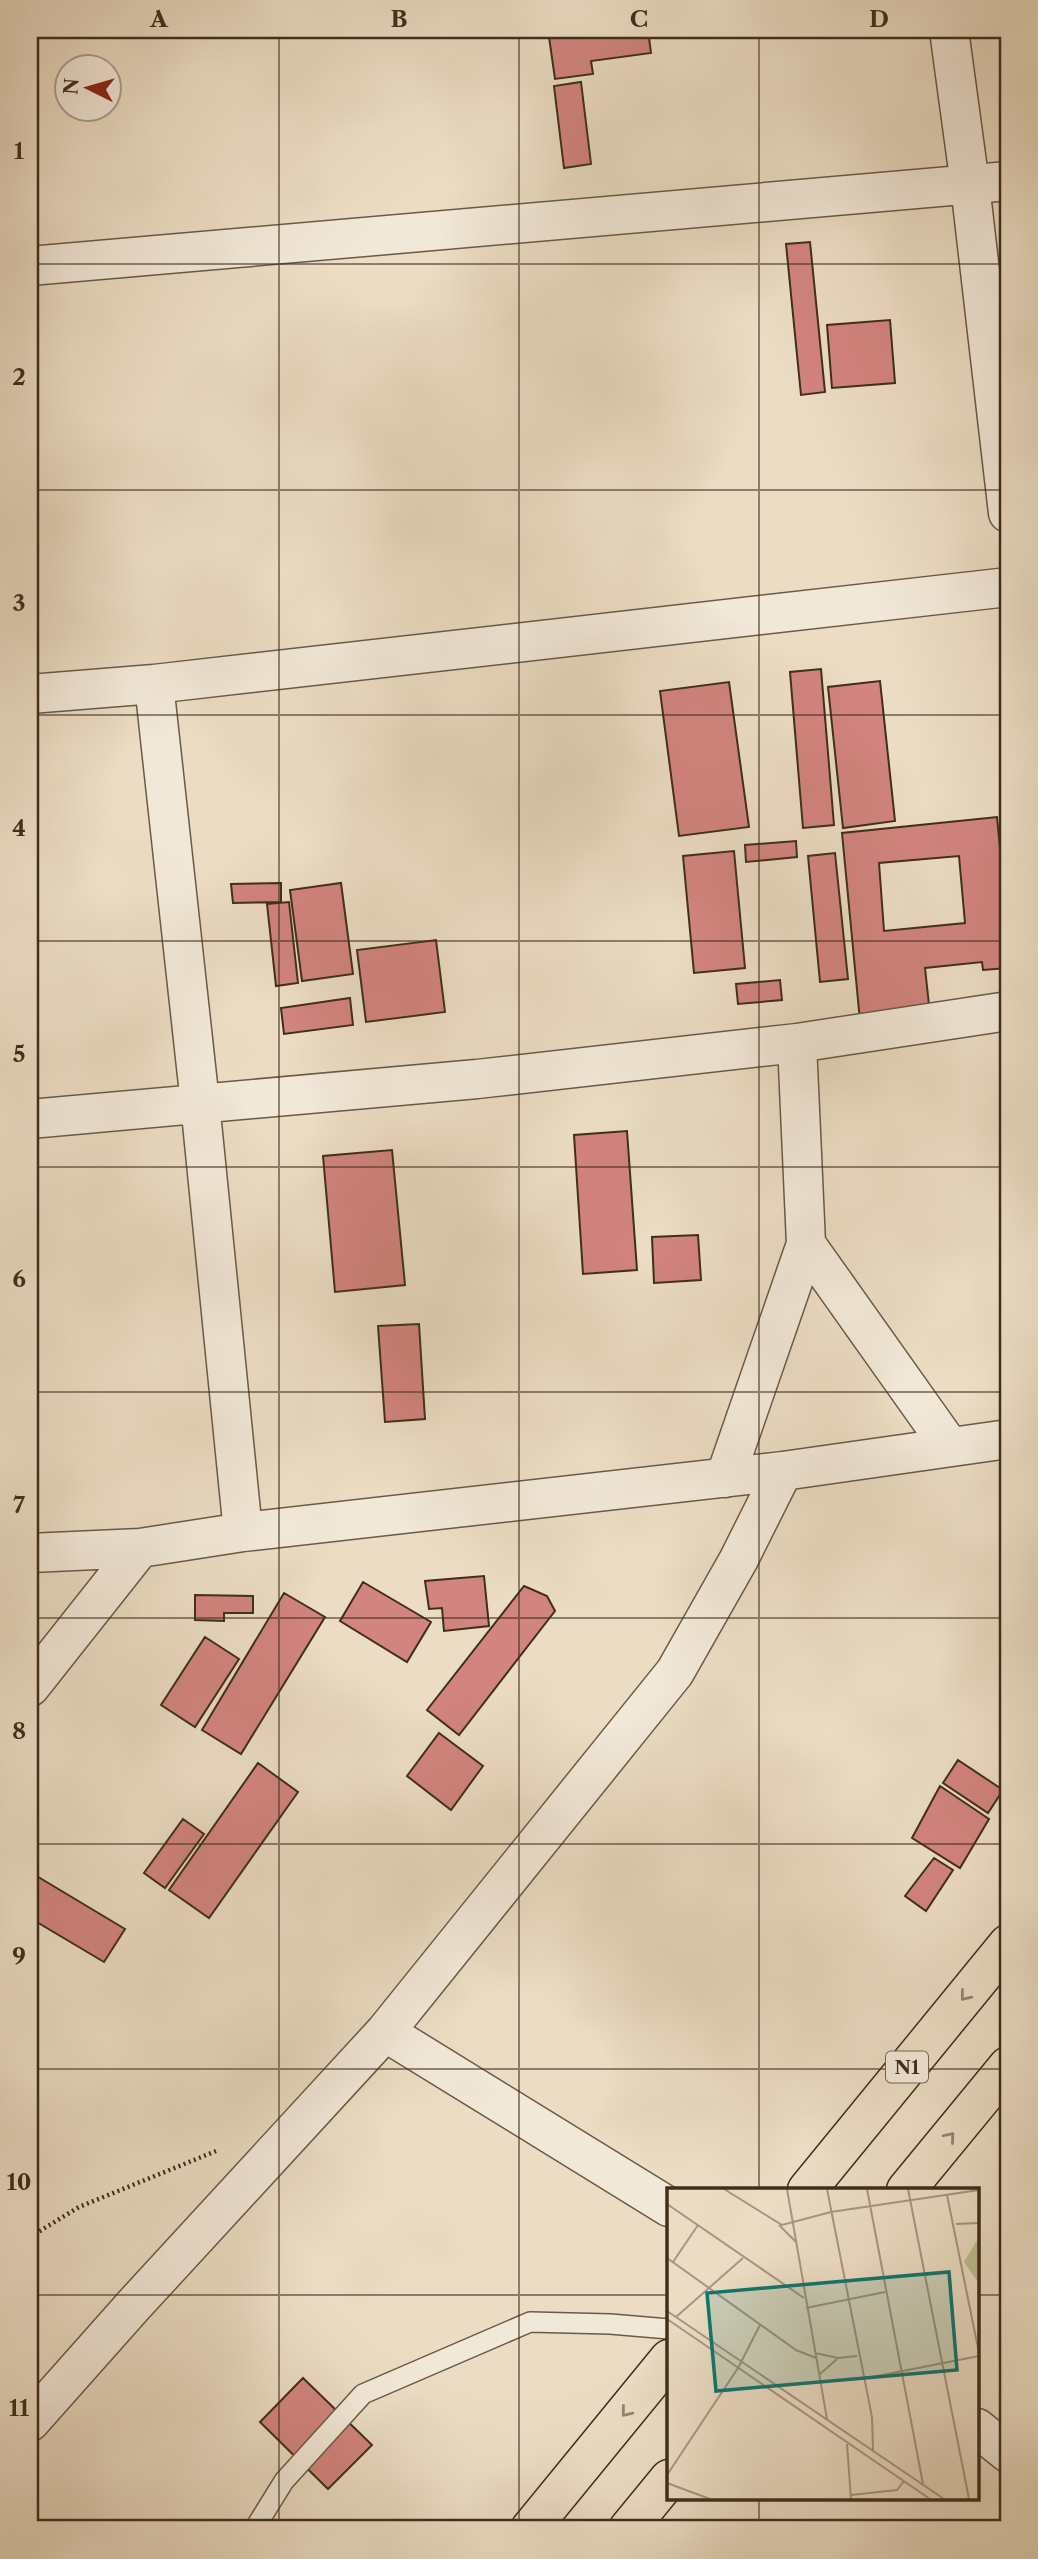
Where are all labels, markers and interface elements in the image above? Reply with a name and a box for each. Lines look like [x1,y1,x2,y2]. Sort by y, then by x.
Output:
text: A [149,5,169,33]
text: B [390,5,408,33]
text: C [630,5,648,33]
text: D [869,5,889,33]
north arrow [52,52,122,122]
text: N [59,77,84,96]
text: 1 [14,137,25,165]
text: 2 [12,363,26,391]
text: 3 [13,589,26,617]
text: 4 [12,814,26,842]
text: 5 [13,1040,25,1068]
text: 6 [12,1265,26,1293]
text: 7 [13,1491,25,1519]
text: 8 [12,1717,26,1745]
text: 9 [12,1942,26,1970]
one-way arrow [961,1988,973,2001]
road number: N1 [886,2052,928,2082]
one-way arrow [941,2133,954,2145]
text: 10 [7,2168,31,2196]
inset map [667,2188,978,2500]
text: 11 [9,2394,30,2422]
one-way arrow [621,2404,634,2416]

